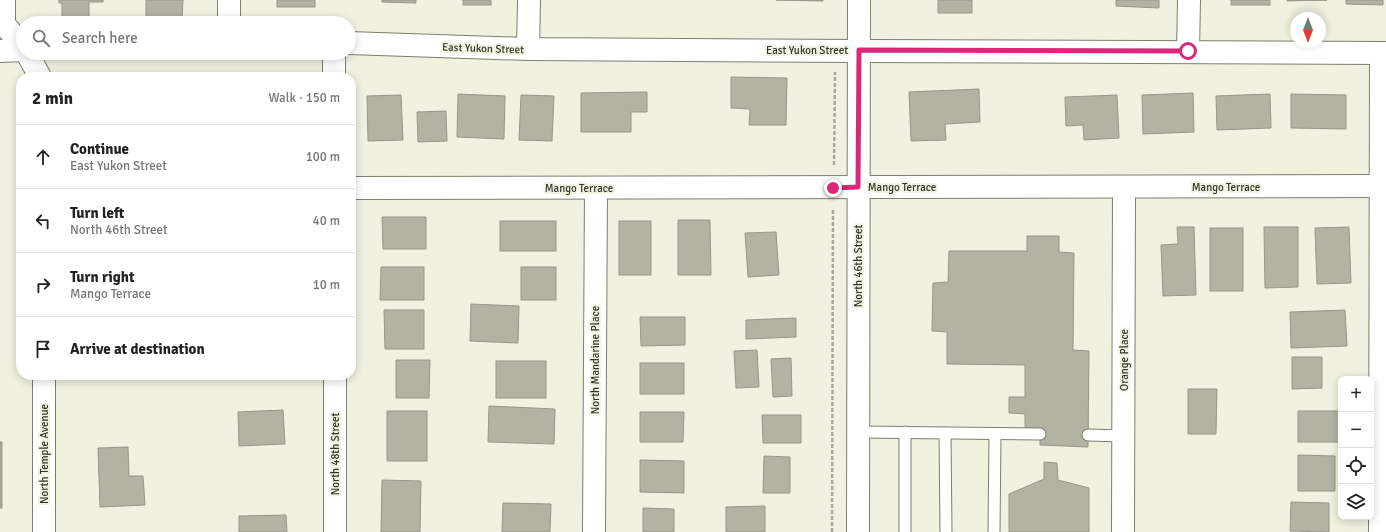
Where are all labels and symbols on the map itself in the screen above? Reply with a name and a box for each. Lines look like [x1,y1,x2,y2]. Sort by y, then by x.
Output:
north arrow [1290,12,1326,48]
street label: East Yukon Street [442,41,524,56]
route start [1179,42,1197,60]
street label: East Yukon Street [766,44,848,57]
route end [824,179,842,197]
street label: Mango Terrace [868,181,936,194]
street label: Mango Terrace [1192,181,1260,194]
street label: Mango Terrace [545,182,613,195]
street label: North 46th Street [852,225,865,307]
street label: North Mandarine Place [589,306,602,414]
street label: Orange Place [1118,329,1131,391]
street label: North Temple Avenue [38,404,51,504]
street label: North 48th Street [329,413,342,495]

